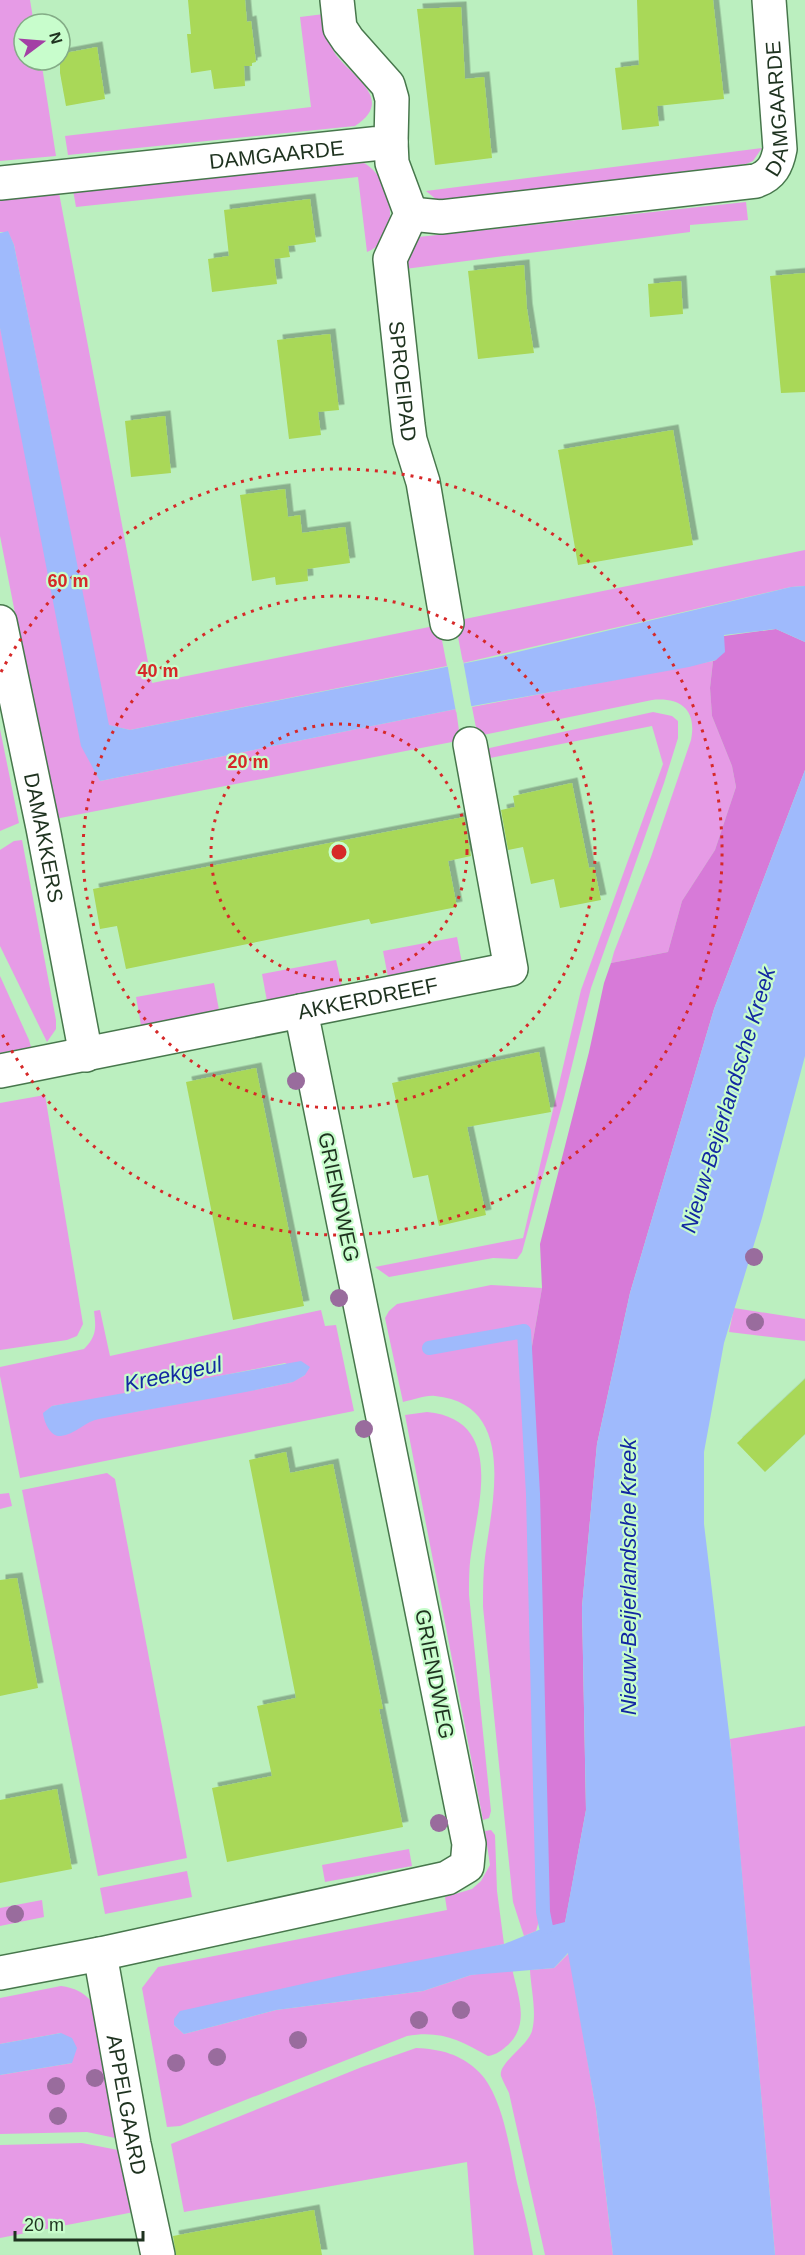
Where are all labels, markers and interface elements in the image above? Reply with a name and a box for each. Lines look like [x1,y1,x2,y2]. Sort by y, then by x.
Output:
north arrow [12,12,72,72]
text: N [46,30,66,46]
street label: DAMGAARDE [760,40,792,180]
street label: DAMGAARDE [208,136,345,173]
street label: SPROEIPAD [385,320,422,443]
text: 60 m [47,571,89,591]
text: 40 m [137,661,179,681]
text: 20 m [227,752,269,772]
street label: DAMAKKERS [20,770,68,904]
centre of rings [329,842,349,862]
water label: Nieuw-Beijerlandsche Kreek [676,963,781,1236]
street label: AKKERDREEF [296,972,440,1023]
street label: GRIENDWEG [314,1130,364,1264]
water label: Kreekgeul [122,1351,225,1397]
water label: Nieuw-Beijerlandsche Kreek [616,1438,641,1715]
street label: GRIENDWEG [411,1607,459,1741]
street label: APPELGAARD [103,2032,152,2177]
scale bar [15,2204,142,2242]
text: 20 m [24,2215,64,2235]

